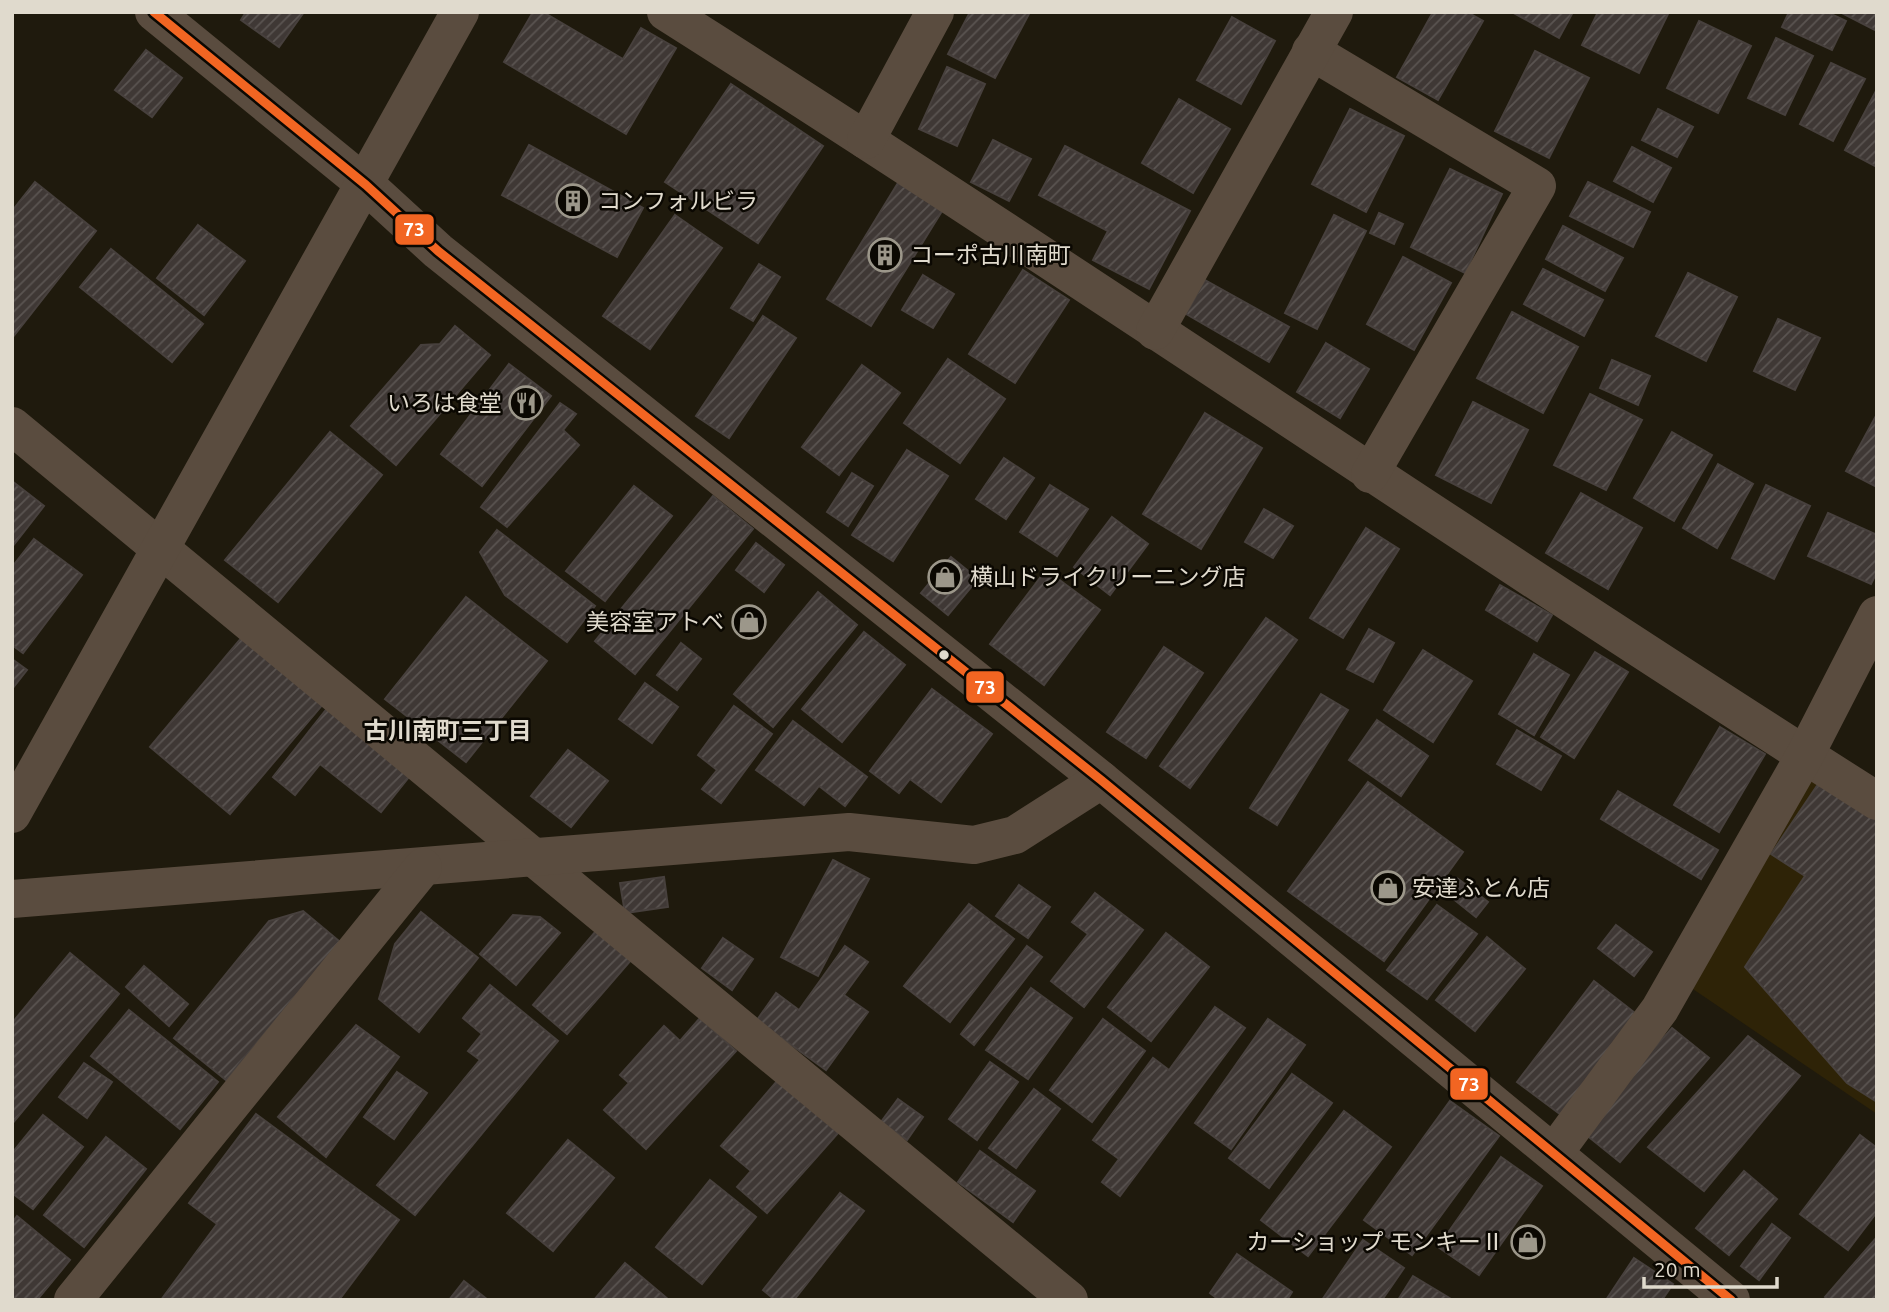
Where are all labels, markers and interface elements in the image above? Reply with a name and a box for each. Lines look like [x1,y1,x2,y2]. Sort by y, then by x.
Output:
building icon: コンフォルビラ [554,182,592,220]
place label: コンフォルビラ [598,188,758,213]
line badge: 73 [394,213,435,246]
text: 73 [403,218,425,240]
building icon: コーポ古川南町 [866,236,904,274]
place label: コーポ古川南町 [910,242,1071,267]
restaurant icon: いろは食堂 [507,384,545,422]
place label: いろは食堂 [387,390,502,415]
shop icon: 横山ドライクリーニング店 [926,558,964,596]
place label: 横山ドライクリーニング店 [970,564,1246,589]
shop icon: 美容室アトベ [730,603,768,641]
place label: 美容室アトベ [586,609,724,634]
unlabelled marker [937,648,951,662]
line badge: 73 [965,670,1005,704]
text: 73 [974,676,996,698]
district label: 古川南町三丁目 [364,717,532,744]
shop icon: 安達ふとん店 [1369,869,1407,907]
place label: 安達ふとん店 [1412,875,1550,900]
line badge: 73 [1449,1067,1489,1101]
text: 73 [1458,1073,1480,1095]
shop icon: カーショップ モンキーⅡ [1509,1223,1547,1261]
place label: カーショップ モンキーⅡ [1246,1229,1504,1254]
scale bar [1644,1246,1777,1290]
text: 20 m [1654,1257,1701,1281]

